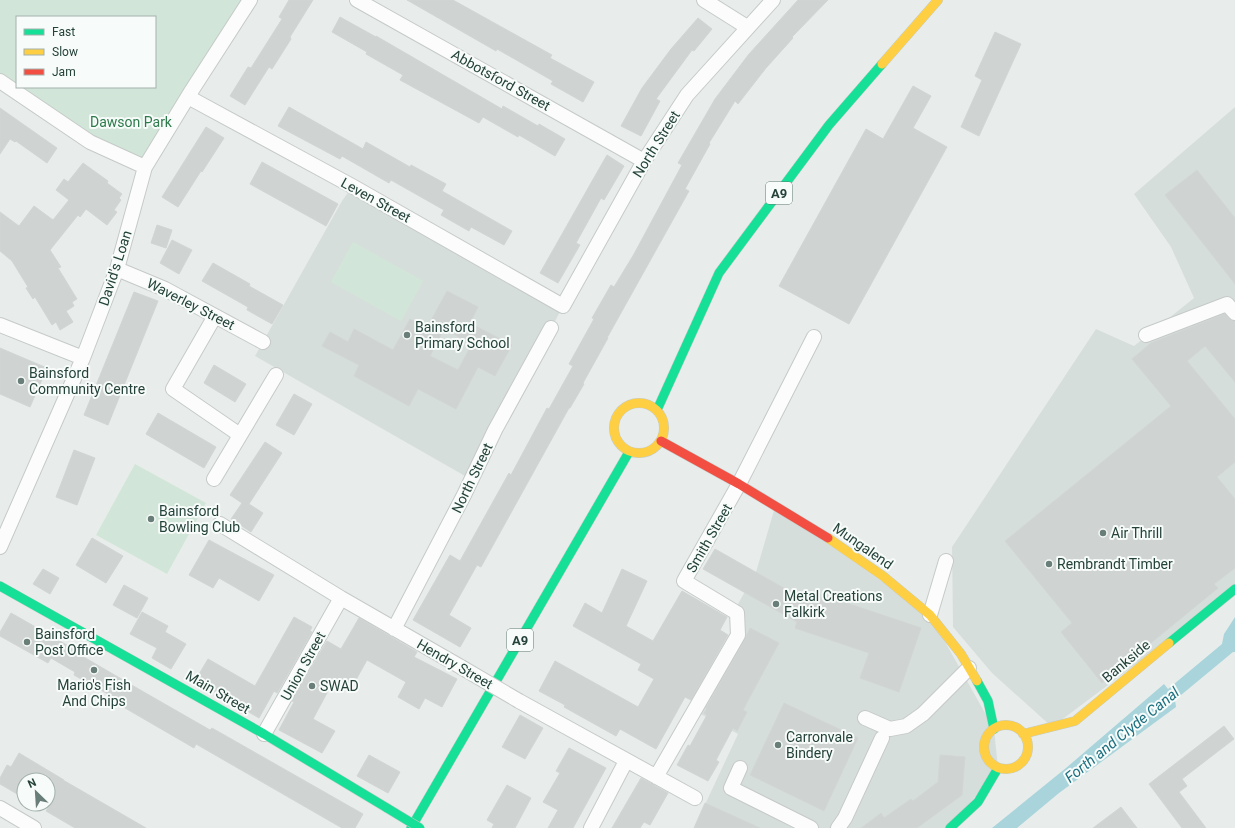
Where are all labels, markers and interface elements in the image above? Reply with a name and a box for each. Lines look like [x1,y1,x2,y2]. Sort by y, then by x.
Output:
legend [16,16,156,88]
text: Fast [52,25,75,39]
text: Slow [52,45,78,59]
street label: Abbotsford Street [449,46,554,114]
text: Jam [52,65,76,79]
street label: North Street [629,107,683,180]
park label: Dawson Park [90,114,173,130]
street label: Leven Street [338,174,414,226]
road number: A9 [766,182,792,204]
street label: David's Loan [95,228,135,308]
street label: Waverley Street [144,275,238,333]
place label: Bainsford Primary School [415,319,510,351]
marker: Bainsford Primary School [402,330,412,340]
place label: Bainsford Community Centre [29,365,145,397]
marker: Bainsford Community Centre [16,376,26,386]
street label: North Street [448,440,496,516]
street label: Smith Street [683,500,735,575]
place label: Bainsford Bowling Club [159,503,240,535]
marker: Bainsford Bowling Club [146,514,156,524]
street label: Mungalend [830,519,896,573]
place label: Air Thrill [1111,525,1163,541]
marker: Air Thrill [1098,528,1108,538]
place label: Rembrandt Timber [1057,556,1173,572]
marker: Rembrandt Timber [1044,559,1054,569]
place label: Metal Creations Falkirk [784,588,882,620]
marker: Metal Creations Falkirk [771,599,781,609]
place label: Bainsford Post Office [35,626,103,658]
street label: Union Street [277,628,329,703]
road number: A9 [507,629,533,651]
street label: Hendry Street [414,636,496,692]
marker: Bainsford Post Office [22,637,32,647]
street label: Bankside [1099,637,1153,685]
marker: Mario's Fish And Chips [89,665,99,675]
street label: Main Street [183,667,253,717]
place label: Mario's Fish And Chips [57,677,131,709]
place label: SWAD [320,678,359,694]
marker: SWAD [307,681,317,691]
water label: Forth and Clyde Canal [1061,683,1183,787]
place label: Carronvale Bindery [786,729,853,761]
marker: Carronvale Bindery [773,740,783,750]
north arrow [16,772,56,812]
text: N [26,776,38,791]

